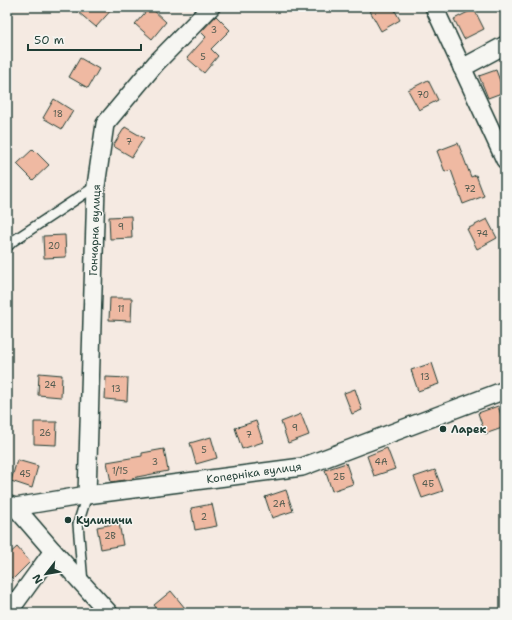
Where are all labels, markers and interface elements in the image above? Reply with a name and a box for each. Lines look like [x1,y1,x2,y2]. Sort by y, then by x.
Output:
house number: 3 [211,24,217,36]
scale bar [28,26,141,52]
text: 50 m [34,32,64,48]
house number: 5 [200,51,206,63]
house number: 70 [417,89,429,101]
house number: 18 [53,108,63,120]
house number: 7 [126,136,132,148]
house number: 72 [464,183,476,195]
street label: Гончарна вулиця [86,184,104,276]
house number: 9 [118,221,124,233]
house number: 74 [476,228,488,240]
house number: 20 [48,240,60,252]
house number: 11 [117,303,125,315]
house number: 13 [420,371,430,383]
house number: 24 [44,379,56,391]
house number: 13 [111,383,121,395]
house number: 9 [292,422,298,434]
place label: Ларек [451,422,487,437]
marker: Ларек [438,424,448,434]
house number: 26 [39,427,51,439]
house number: 7 [246,429,252,441]
house number: 5 [201,444,207,456]
house number: 3 [152,456,158,468]
house number: 4А [375,456,388,468]
street label: Коперніка вулиця [206,459,302,487]
house number: 1/15 [112,465,128,477]
house number: 45 [19,468,31,480]
house number: 2Б [333,471,345,483]
house number: 4Б [422,478,434,490]
house number: 2А [273,498,286,510]
house number: 2 [201,511,207,523]
place label: Кулиничи [76,513,133,528]
marker: Кулиничи [63,515,73,525]
house number: 2В [104,530,116,542]
north arrow [26,554,66,594]
text: N [29,571,47,586]

